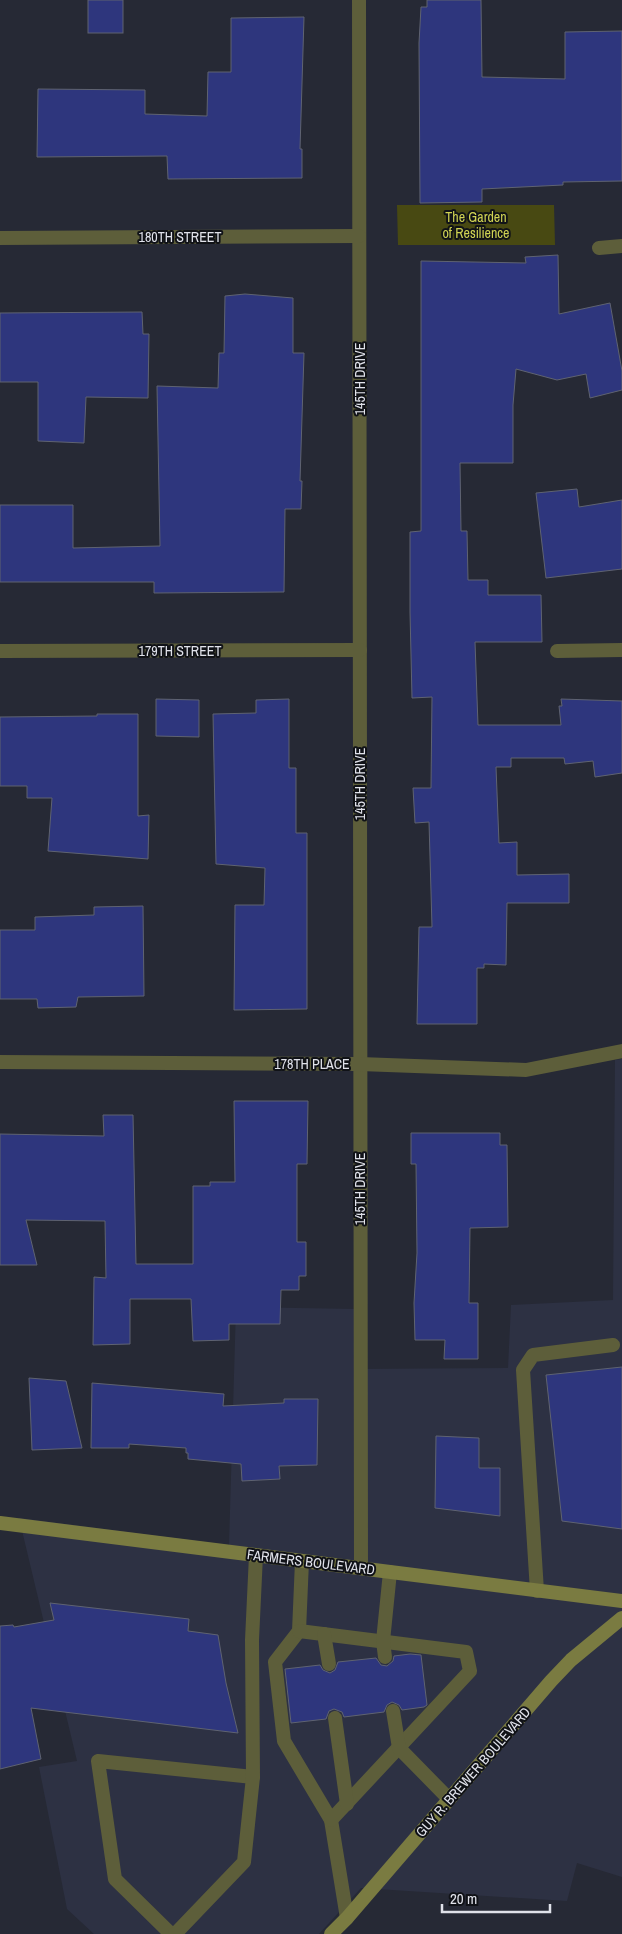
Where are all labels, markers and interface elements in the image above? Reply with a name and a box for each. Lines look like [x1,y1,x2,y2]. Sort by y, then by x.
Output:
park label: The Garden of Resilience [442,208,510,242]
street label: 180TH STREET [139,228,221,246]
street label: 145TH DRIVE [351,343,369,415]
street label: 179TH STREET [139,642,221,660]
street label: 145TH DRIVE [351,748,369,820]
street label: 178TH PLACE [274,1055,350,1073]
street label: 145TH DRIVE [351,1153,369,1225]
street label: FARMERS BOULEVARD [246,1545,376,1579]
street label: GUY R. BREWER BOULEVARD [412,1703,534,1841]
scale bar [442,1882,550,1914]
text: 20 m [450,1888,477,1909]

